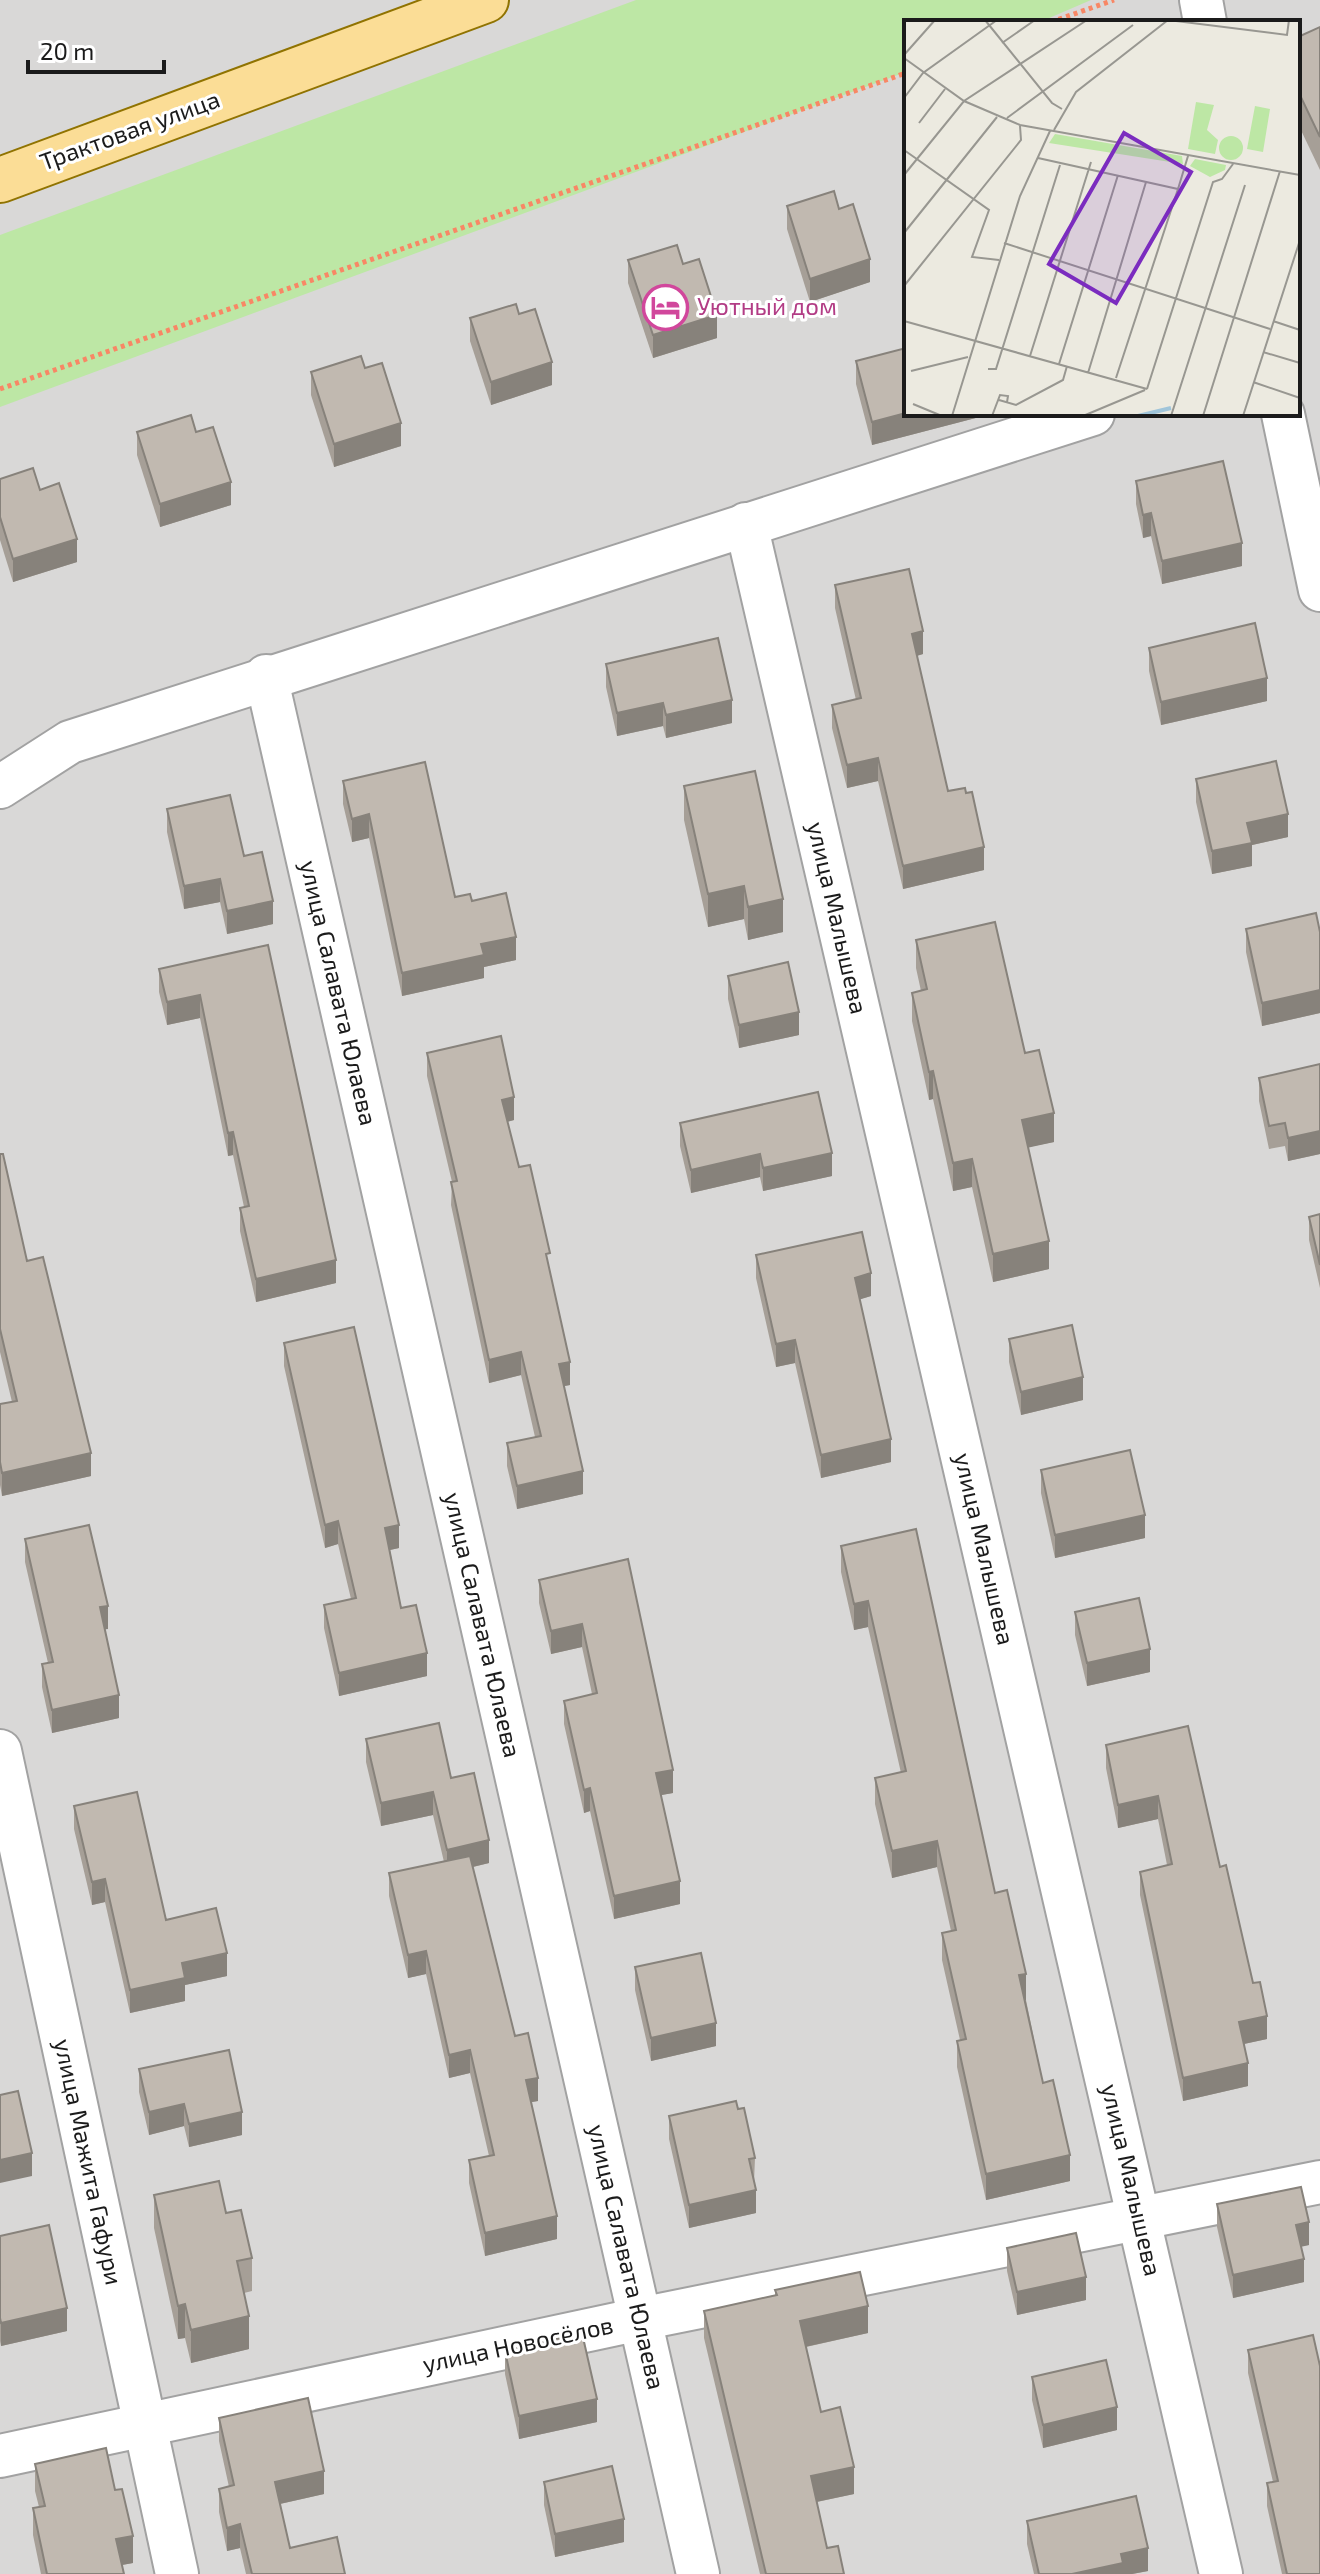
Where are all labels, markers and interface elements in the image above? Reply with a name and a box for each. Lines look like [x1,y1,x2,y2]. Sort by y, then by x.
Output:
inset map [904,20,1300,416]
scale bar [28,24,164,74]
text: 20 m [40,36,94,65]
street label: Трактовая улица [36,84,224,177]
hotel icon: Уютный дом [642,283,690,331]
place label: Уютный дом [697,291,837,320]
street label: улица Малышева [801,819,875,1017]
street label: улица Салавата Юлаева [294,857,384,1128]
street label: улица Малышева [948,1450,1022,1648]
street label: улица Салавата Юлаева [438,1489,528,1760]
street label: улица Мажита Гафури [48,2036,130,2288]
street label: улица Малышева [1095,2081,1169,2279]
street label: улица Салавата Юлаева [582,2121,672,2392]
street label: улица Новосёлов [420,2309,616,2379]

